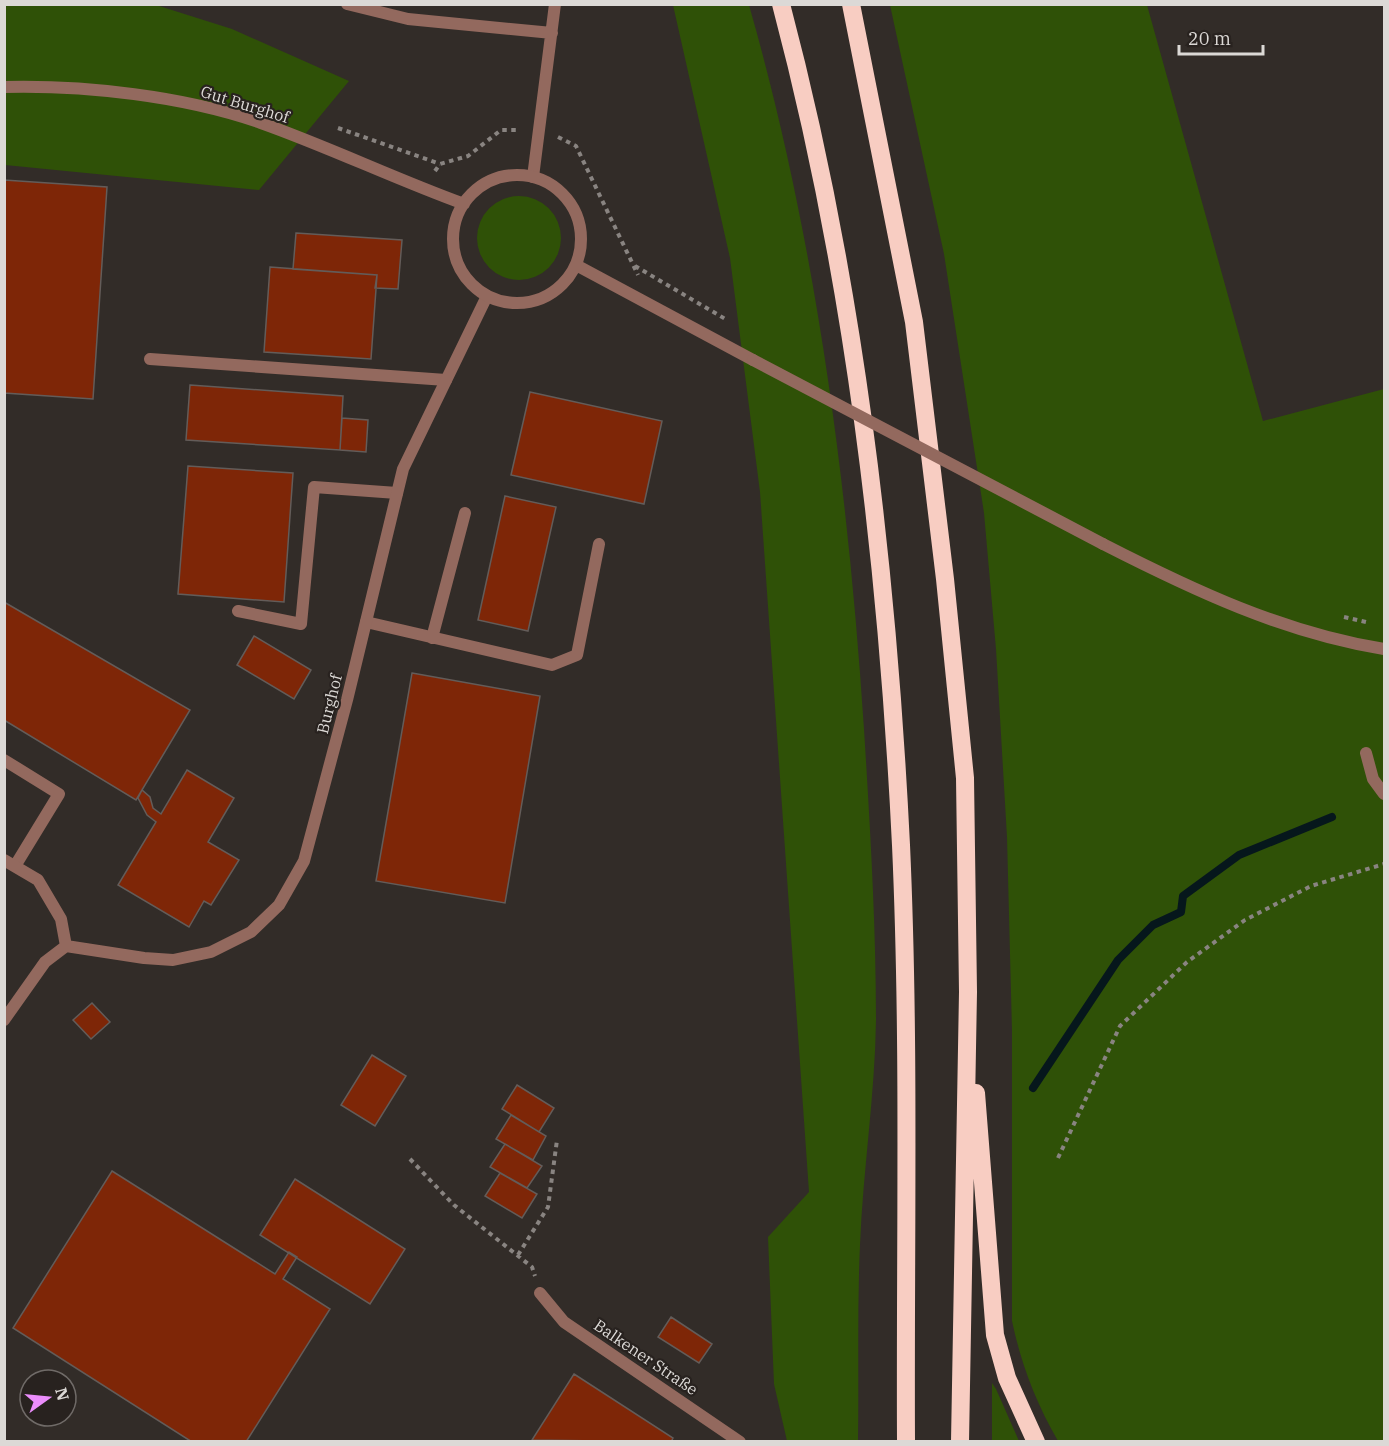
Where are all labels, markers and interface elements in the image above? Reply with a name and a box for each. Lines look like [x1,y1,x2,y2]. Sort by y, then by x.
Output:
scale bar [1179,18,1263,56]
text: 20 m [1188,27,1231,50]
street label: Gut Burghof [198,81,293,127]
street label: Burghof [312,671,346,736]
street label: Balkener Straße [590,1315,702,1399]
north arrow [18,1368,78,1428]
text: N [51,1385,74,1403]

